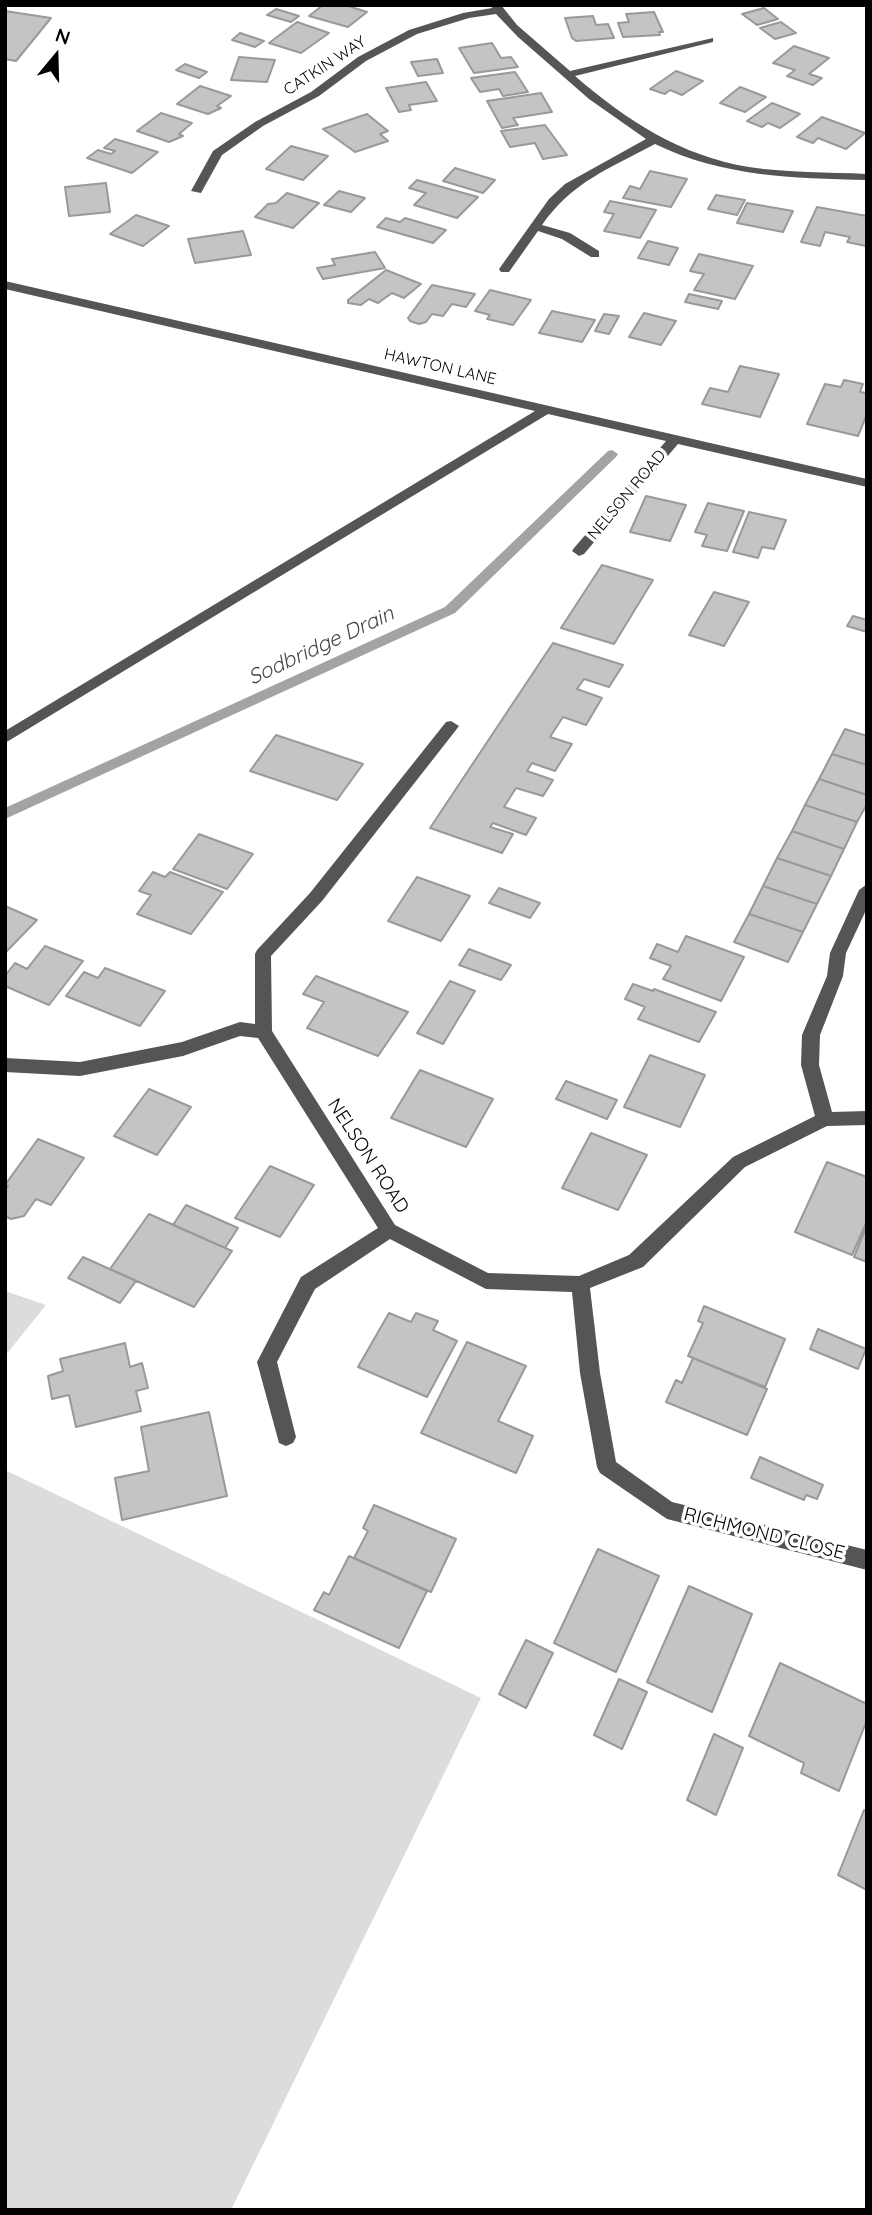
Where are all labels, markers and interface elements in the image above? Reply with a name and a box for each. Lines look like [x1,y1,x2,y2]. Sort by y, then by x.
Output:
north arrow [21,21,91,91]
text: N [52,23,73,50]
street label: CATKIN WAY [280,32,370,100]
street label: HAWTON LANE [382,345,498,389]
street label: NELSON ROAD [584,446,670,544]
water label: Sodbridge Drain [244,601,398,691]
street label: NELSON ROAD [323,1094,413,1218]
street label: RICHMOND CLOSE [681,1503,847,1565]

